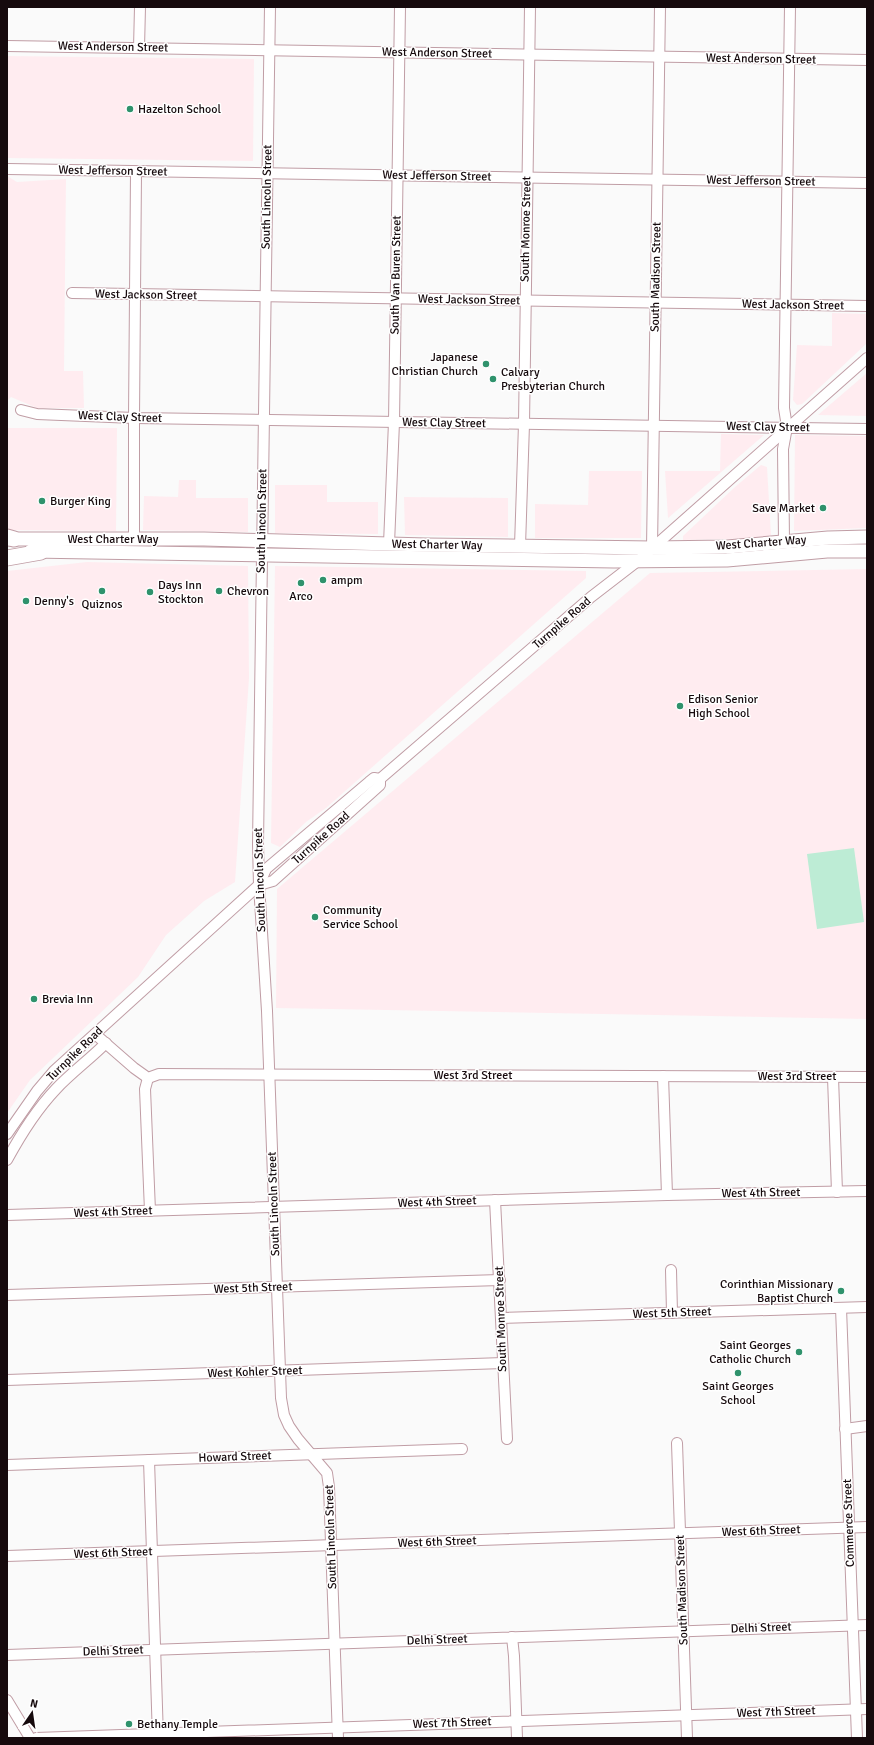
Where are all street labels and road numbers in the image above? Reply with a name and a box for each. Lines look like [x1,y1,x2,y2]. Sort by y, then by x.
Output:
street label: West Anderson Street [58,39,168,55]
street label: West Anderson Street [382,45,492,61]
street label: West Anderson Street [706,51,816,67]
street label: South Lincoln Street [259,145,275,249]
street label: West Jefferson Street [58,163,168,179]
street label: West Jefferson Street [382,168,492,184]
street label: West Jefferson Street [706,173,816,189]
street label: South Monroe Street [518,176,534,282]
street label: South Van Buren Street [387,215,405,335]
street label: South Madison Street [648,222,664,332]
street label: West Jackson Street [95,287,197,303]
street label: West Jackson Street [418,292,520,308]
street label: West Jackson Street [742,297,844,313]
street label: West Clay Street [78,408,162,426]
street label: West Clay Street [402,415,486,431]
street label: West Clay Street [726,419,810,435]
street label: South Lincoln Street [254,469,270,573]
street label: West Charter Way [68,532,159,547]
street label: West Charter Way [715,532,807,554]
street label: West Charter Way [391,537,483,553]
street label: Turnpike Road [530,594,594,652]
street label: Turnpike Road [289,808,353,868]
street label: South Lincoln Street [251,828,269,932]
street label: Turnpike Road [44,1024,106,1084]
street label: West 3rd Street [434,1068,512,1083]
street label: West 3rd Street [758,1069,836,1084]
street label: South Lincoln Street [265,1152,283,1256]
street label: West 4th Street [721,1185,801,1201]
street label: West 4th Street [397,1193,477,1211]
street label: West 4th Street [73,1203,153,1221]
street label: South Monroe Street [492,1266,510,1372]
street label: West 5th Street [213,1279,293,1297]
street label: West 5th Street [632,1304,712,1322]
street label: West Kohler Street [207,1363,303,1381]
street label: Howard Street [198,1448,272,1466]
street label: Commerce Street [840,1479,858,1567]
street label: South Lincoln Street [322,1485,340,1589]
street label: West 6th Street [721,1522,801,1540]
street label: West 6th Street [397,1533,477,1551]
street label: South Madison Street [673,1535,691,1645]
street label: West 6th Street [73,1544,153,1562]
street label: Delhi Street [730,1619,792,1637]
street label: Delhi Street [406,1631,468,1649]
street label: Delhi Street [82,1642,144,1660]
street label: West 7th Street [736,1703,816,1721]
street label: West 7th Street [412,1714,492,1732]

